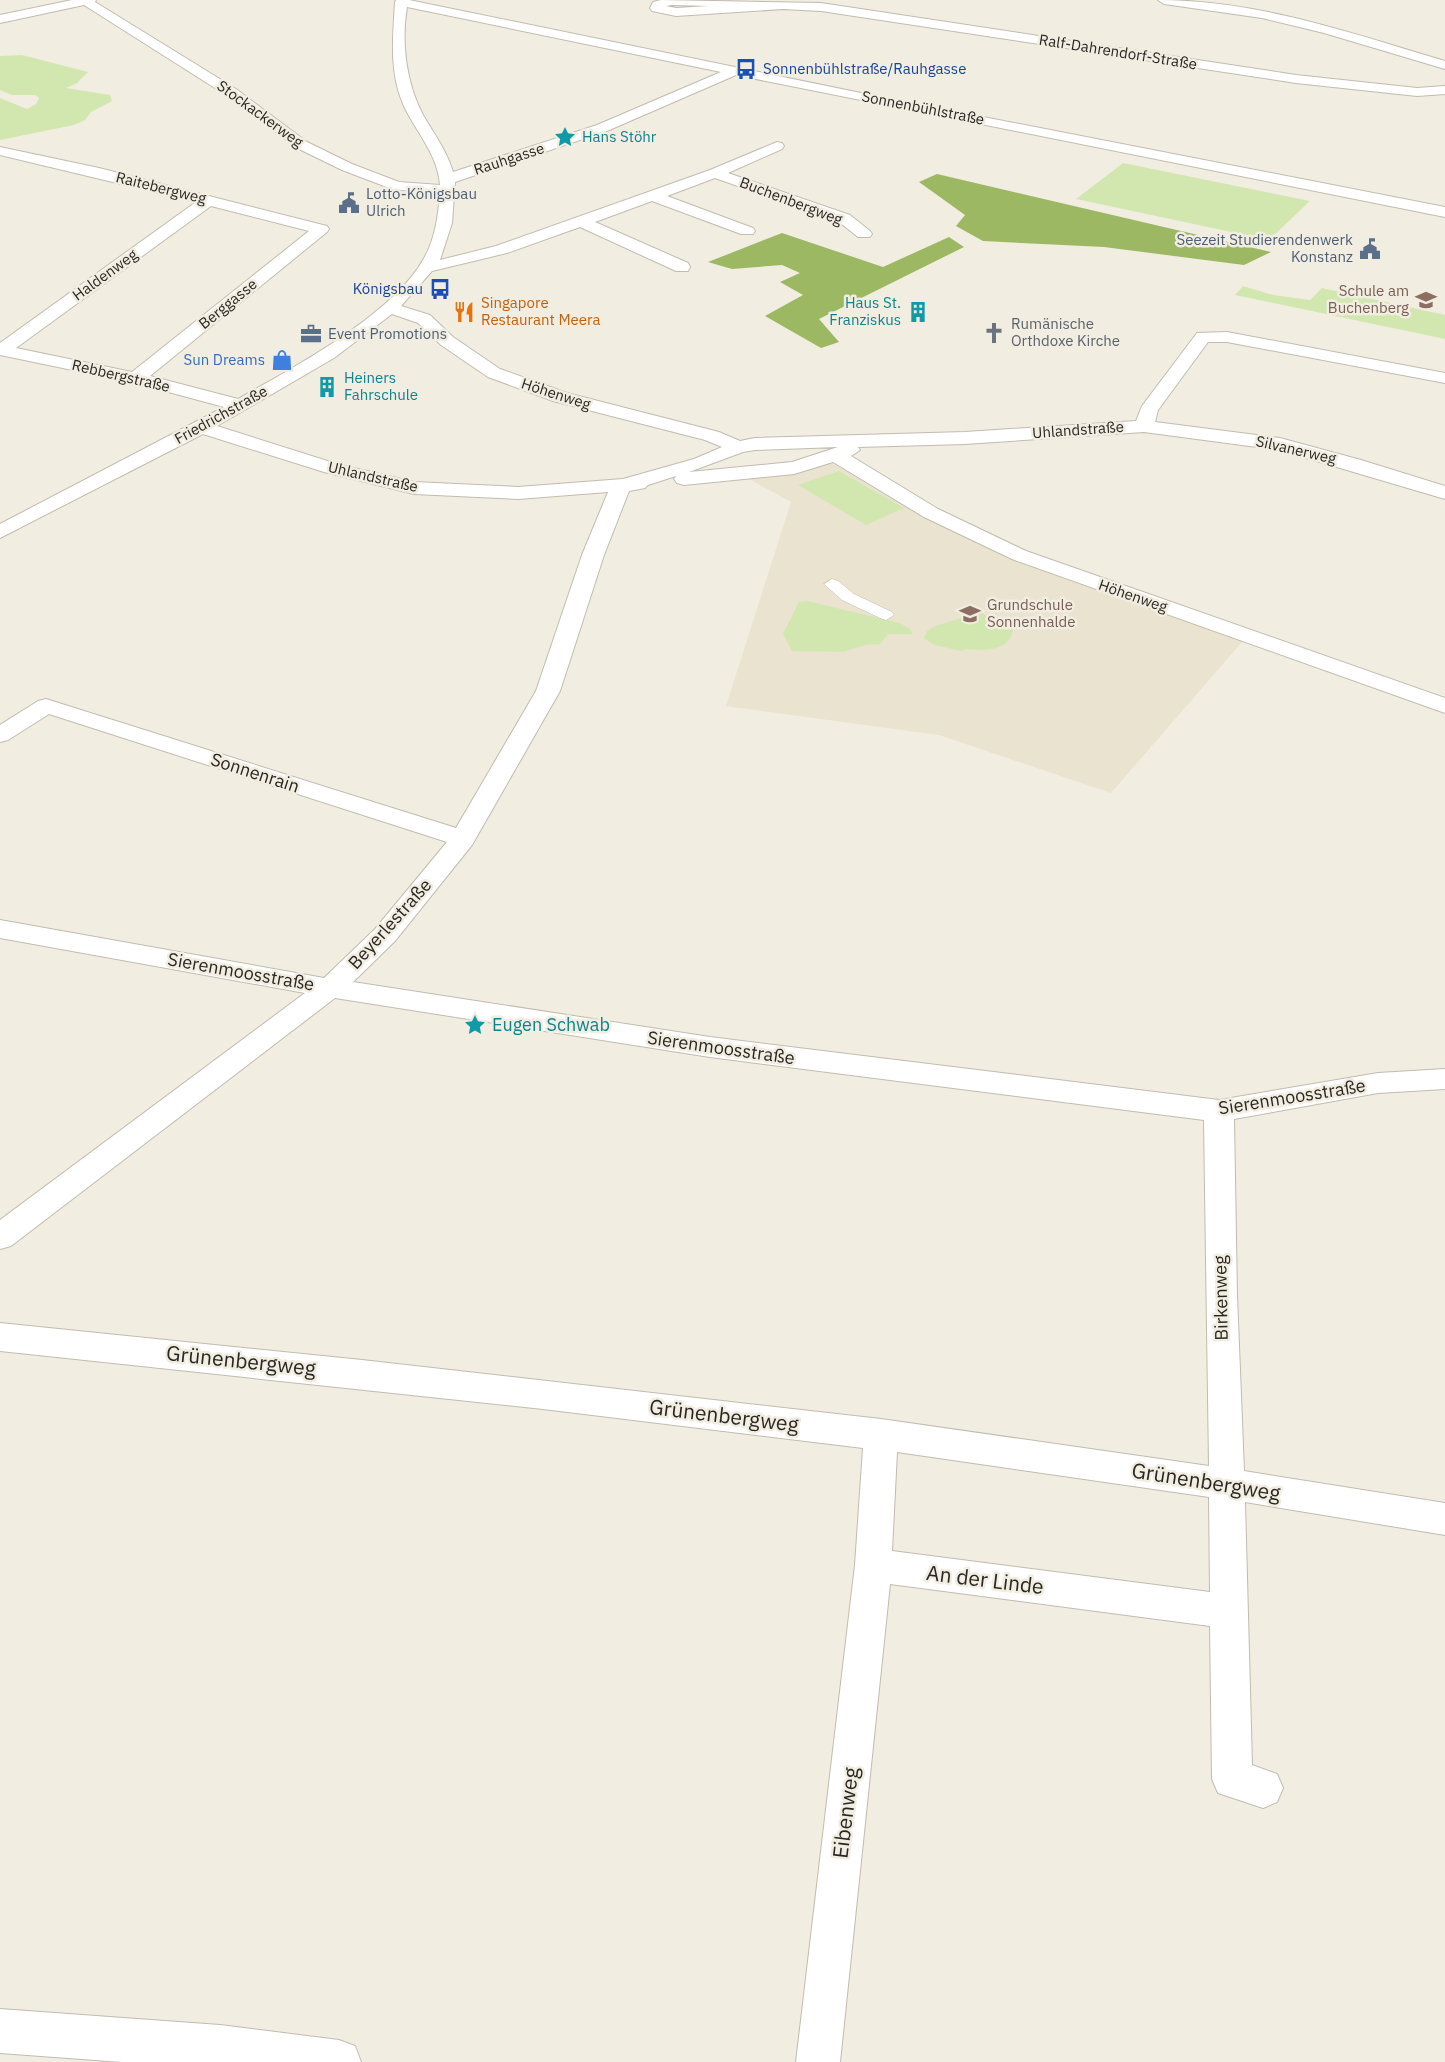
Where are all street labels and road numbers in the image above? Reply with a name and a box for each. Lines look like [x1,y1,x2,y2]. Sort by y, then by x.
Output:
street label: Ralf-Dahrendorf-Straße [1038,30,1198,73]
street label: Stockackerweg [213,76,307,151]
street label: Sonnenbühlstraße [860,86,986,129]
street label: Rauhgasse [471,138,547,179]
street label: Raitebergweg [114,167,208,208]
street label: Buchenbergweg [737,172,845,229]
street label: Haldenweg [69,245,141,305]
street label: Berggasse [195,274,261,333]
street label: Rebbergstraße [70,355,172,396]
street label: Höhenweg [519,373,593,414]
street label: Friedrichstraße [171,381,271,448]
street label: Uhlandstraße [1032,417,1124,442]
street label: Silvanerweg [1254,431,1338,468]
street label: Uhlandstraße [326,457,420,496]
street label: Höhenweg [1096,575,1170,616]
street label: Sonnenrain [208,747,302,798]
street label: Beyerlestraße [343,873,436,974]
street label: Sierenmoosstraße [166,947,316,996]
street label: Sierenmoosstraße [646,1026,796,1069]
street label: Sierenmoosstraße [1217,1074,1367,1119]
street label: Birkenweg [1208,1255,1233,1341]
street label: Grünenbergweg [165,1338,317,1382]
street label: Grünenbergweg [648,1392,800,1438]
street label: Grünenbergweg [1130,1455,1283,1507]
street label: An der Linde [925,1558,1045,1600]
street label: Eibenweg [826,1766,864,1860]

